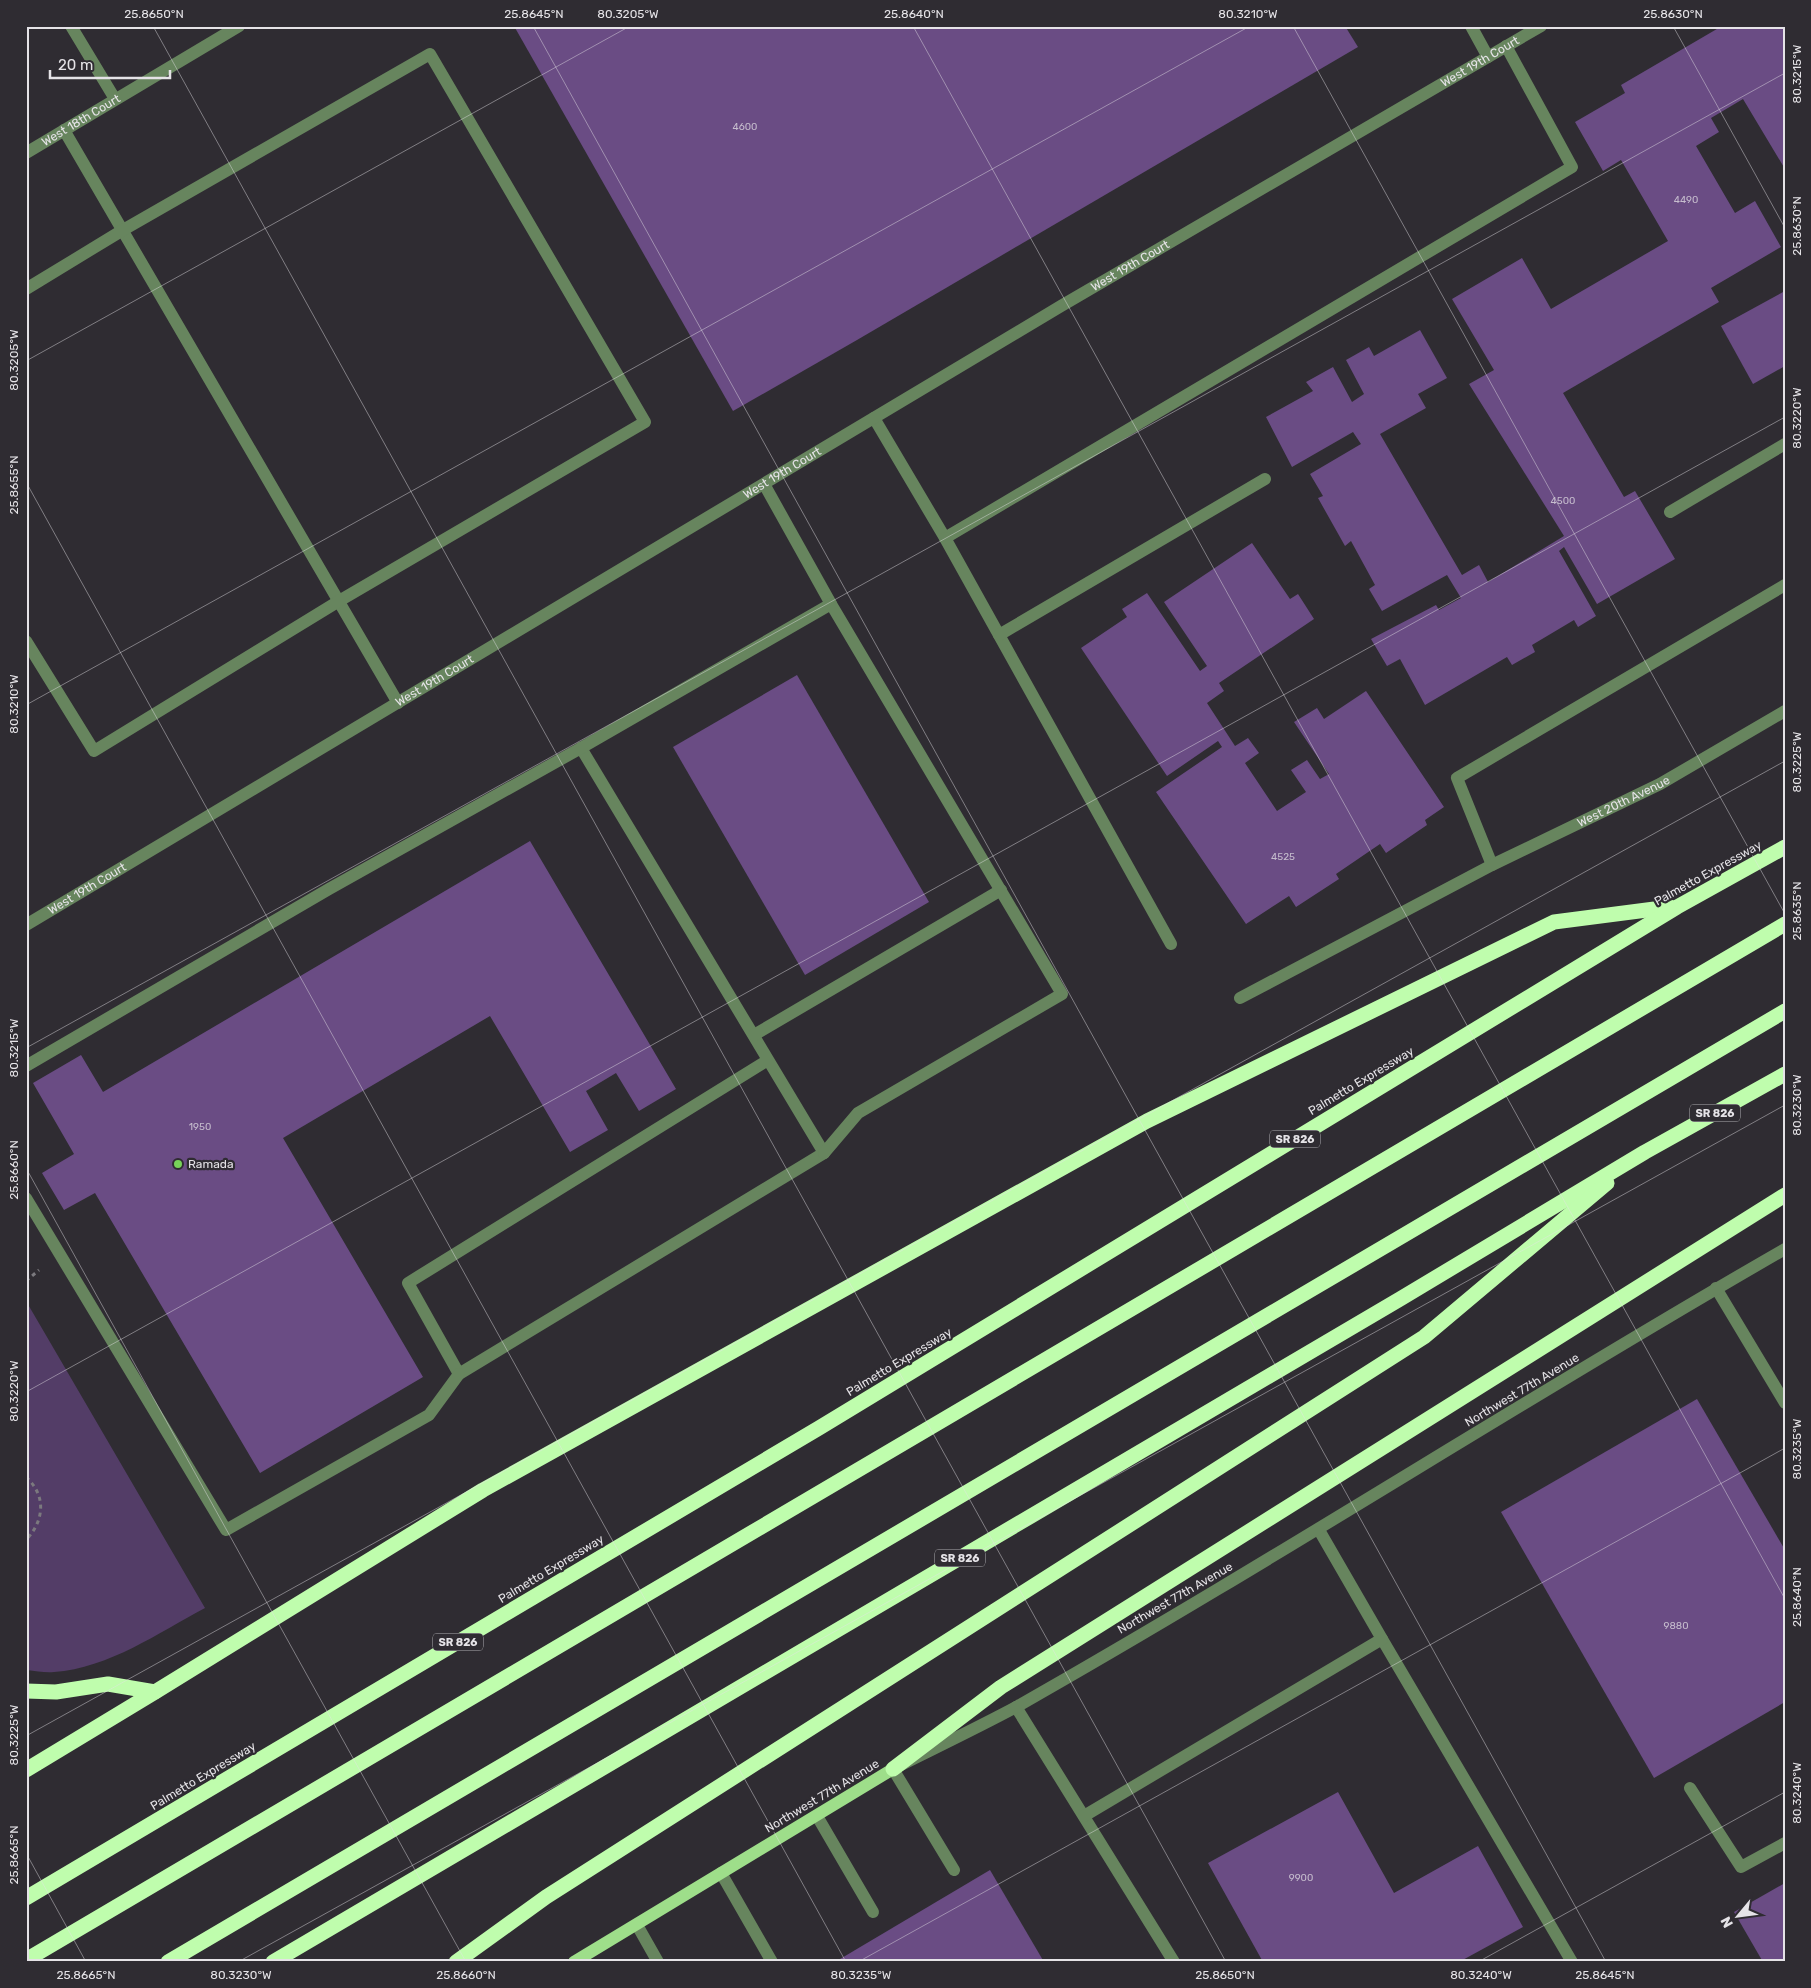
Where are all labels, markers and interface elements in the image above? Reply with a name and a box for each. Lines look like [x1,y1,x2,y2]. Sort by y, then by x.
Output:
text: 25.8650°N [124,7,184,21]
text: 25.8645°N [504,7,564,21]
text: 80.3205°W [597,7,659,21]
text: 25.8640°N [884,7,944,21]
text: 80.3210°W [1218,7,1278,21]
text: 25.8630°N [1643,7,1703,21]
street label: West 19th Court [1438,33,1522,90]
text: 80.3215°W [1790,44,1804,103]
scale bar [50,48,170,80]
text: 20 m [58,56,93,74]
street label: West 18th Court [39,91,123,149]
house number: 4600 [733,121,757,133]
house number: 4490 [1674,194,1698,206]
text: 25.8630°N [1790,196,1804,256]
street label: West 19th Court [1088,237,1172,294]
text: 80.3205°W [7,329,21,391]
text: 80.3220°W [1790,387,1804,449]
street label: West 19th Court [741,444,824,502]
text: 25.8655°N [7,455,21,515]
house number: 4500 [1551,495,1575,507]
street label: West 19th Court [393,652,476,709]
text: 80.3210°W [7,674,21,734]
text: 80.3225°W [1790,731,1804,792]
street label: West 20th Avenue [1575,773,1673,830]
street label: Palmetto Expressway [1652,838,1764,908]
house number: 4525 [1271,851,1295,863]
street label: West 19th Court [45,860,129,917]
text: 25.8635°N [1790,881,1804,941]
text: 80.3215°W [7,1018,21,1077]
street label: Palmetto Expressway [1306,1044,1417,1118]
text: 80.3230°W [1790,1074,1804,1136]
road number: SR 826 [1690,1104,1740,1122]
house number: 1950 [189,1121,211,1133]
road number: SR 826 [1270,1130,1320,1148]
text: 25.8660°N [7,1140,21,1200]
place label: Ramada [188,1157,234,1171]
marker: Ramada [172,1158,184,1170]
street label: Palmetto Expressway [844,1325,955,1399]
street label: Northwest 77th Avenue [1462,1350,1582,1430]
text: 80.3220°W [7,1360,21,1422]
text: 80.3235°W [1790,1418,1804,1479]
street label: Palmetto Expressway [496,1532,607,1606]
road number: SR 826 [935,1550,985,1566]
street label: Northwest 77th Avenue [1115,1559,1235,1637]
text: 25.8640°N [1790,1567,1804,1627]
house number: 9880 [1664,1620,1689,1632]
road number: SR 826 [433,1634,483,1650]
text: 80.3225°W [7,1704,21,1765]
street label: Palmetto Expressway [148,1739,259,1813]
street label: Northwest 77th Avenue [762,1756,882,1836]
text: 80.3240°W [1790,1762,1804,1824]
text: 25.8665°N [7,1825,21,1885]
house number: 9900 [1289,1872,1313,1884]
north arrow [1714,1890,1764,1940]
text: N [1717,1914,1737,1931]
text: 25.8665°N [56,1968,116,1982]
text: 80.3230°W [210,1968,272,1982]
text: 25.8660°N [436,1968,496,1982]
text: 80.3235°W [831,1968,892,1982]
text: 25.8650°N [1195,1968,1255,1982]
text: 80.3240°W [1450,1968,1512,1982]
text: 25.8645°N [1575,1968,1635,1982]

